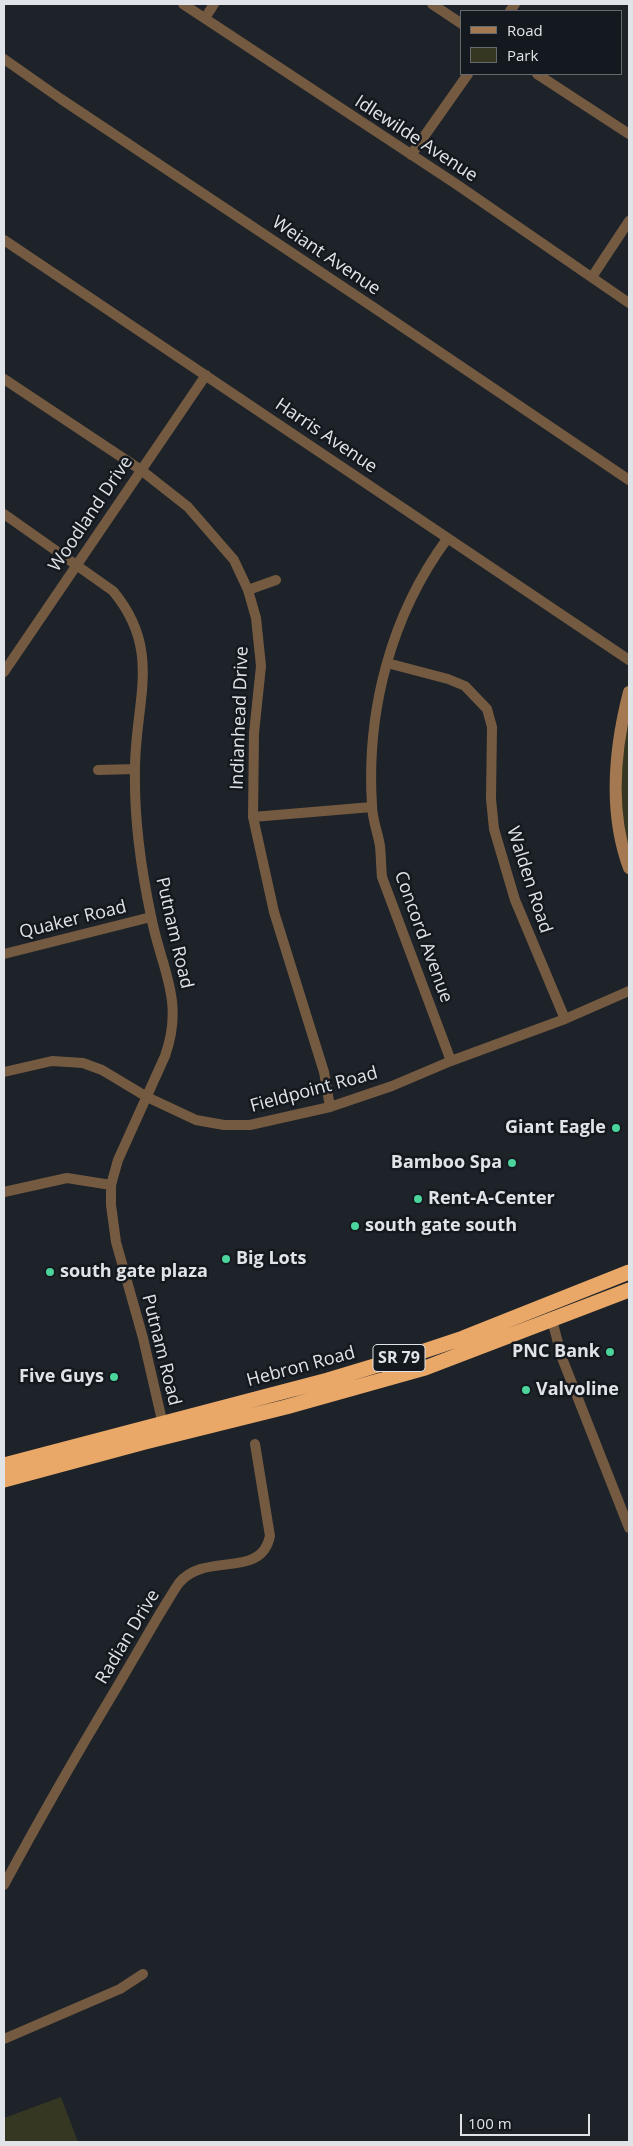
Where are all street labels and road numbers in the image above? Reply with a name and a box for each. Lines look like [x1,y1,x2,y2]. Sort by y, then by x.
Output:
street label: Idlewilde Avenue [350,91,482,187]
street label: Weiant Avenue [268,212,384,300]
street label: Harris Avenue [271,394,381,478]
street label: Woodland Drive [44,452,138,576]
street label: Indianhead Drive [227,646,253,790]
street label: Walden Road [502,824,556,936]
street label: Concord Avenue [389,868,457,1006]
street label: Putnam Road [151,875,197,991]
street label: Quaker Road [17,896,129,944]
street label: Fieldpoint Road [248,1063,380,1117]
street label: Putnam Road [137,1292,185,1408]
street label: Hebron Road [244,1342,358,1392]
road number: SR 79 [373,1345,425,1372]
street label: Radian Drive [91,1586,165,1688]

